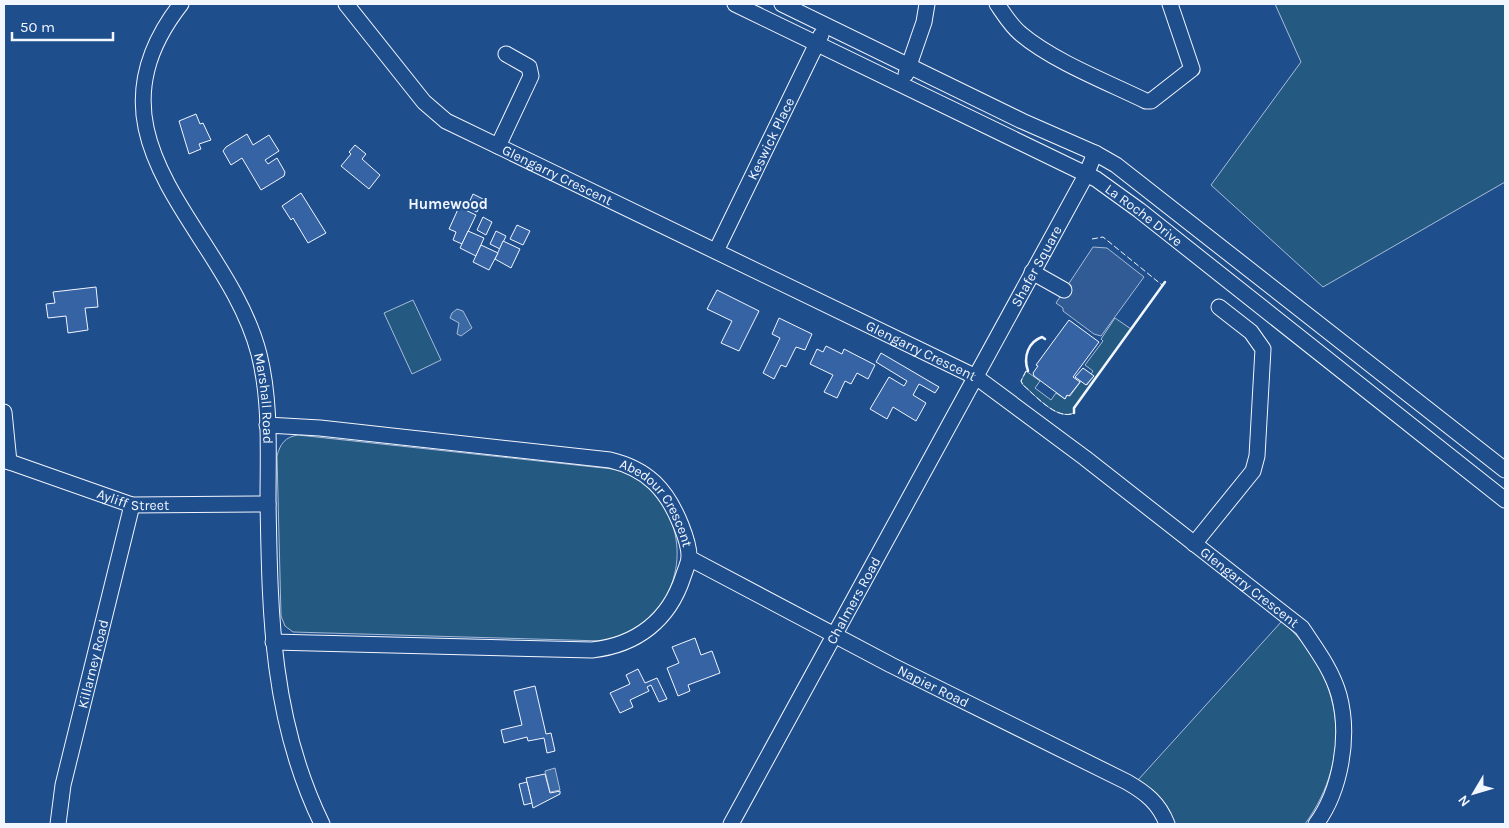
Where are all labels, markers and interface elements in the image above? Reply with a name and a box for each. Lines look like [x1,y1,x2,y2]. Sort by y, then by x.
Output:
scale bar [12,10,114,42]
text: 50 m [20,18,55,36]
street label: Keswick Place [743,95,798,183]
street label: Glengarry Crescent [499,141,615,209]
street label: La Roche Drive [1102,180,1186,250]
district label: Humewood [408,195,488,213]
street label: Shafer Square [1007,222,1065,310]
street label: Glengarry Crescent [863,317,979,384]
street label: Marshall Road [251,351,277,444]
street label: Abedour Crescent [617,455,696,549]
street label: Ayliff Street [95,485,169,514]
street label: Glengarry Crescent [1197,543,1302,631]
street label: Chalmers Road [823,554,884,647]
street label: Killarney Road [74,618,112,710]
street label: Napier Road [895,661,972,711]
north arrow [1449,768,1499,818]
text: N [1454,792,1474,810]

